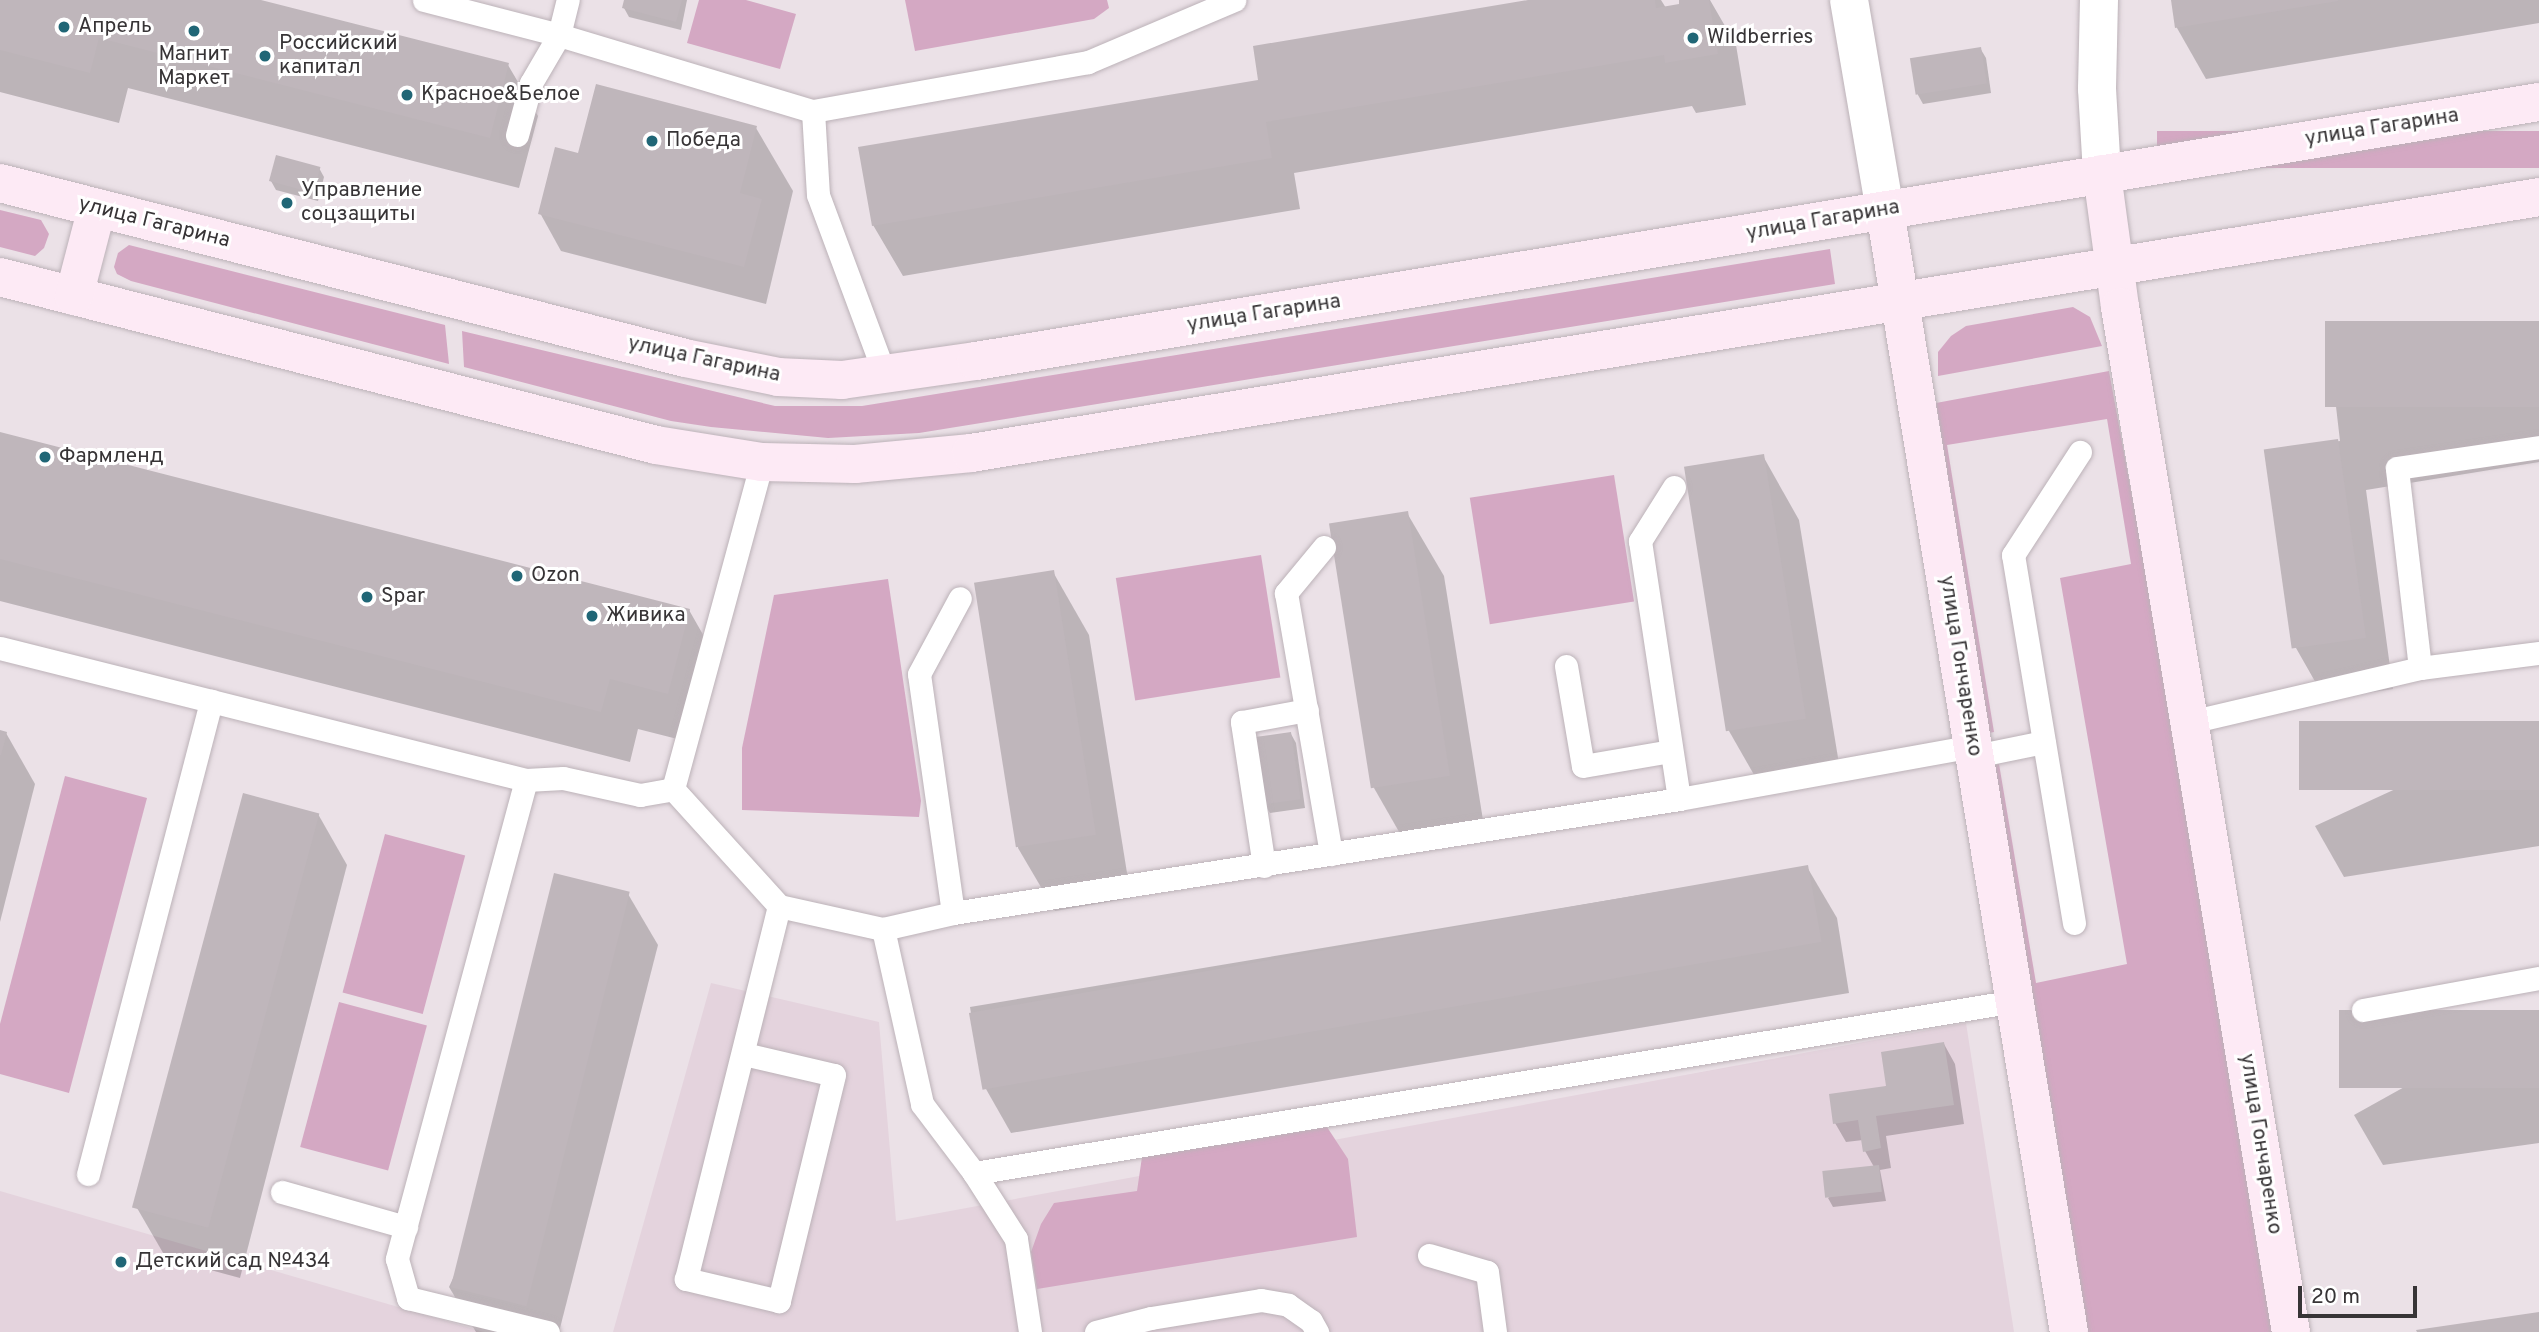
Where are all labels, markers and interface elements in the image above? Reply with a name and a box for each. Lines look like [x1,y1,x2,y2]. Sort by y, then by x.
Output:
place label: Апрель [78,14,152,40]
marker: Апрель [56,19,72,35]
marker: Магнит Маркет [186,23,202,39]
place label: Wildberries [1707,25,1813,51]
marker: Wildberries [1685,30,1701,46]
place label: Российский капитал [279,31,398,81]
place label: Магнит Маркет [158,42,230,92]
marker: Российский капитал [257,48,273,64]
place label: Красное&Белое [421,82,580,108]
marker: Красное&Белое [399,87,415,103]
street label: улица Гагарина [2303,103,2461,153]
place label: Победа [666,128,741,154]
marker: Победа [644,133,660,149]
place label: Управление соцзащиты [301,178,422,228]
street label: улица Гагарина [76,192,232,254]
marker: Управление соцзащиты [279,195,295,211]
street label: улица Гагарина [1744,195,1902,247]
street label: улица Гагарина [1185,289,1343,339]
street label: улица Гагарина [625,332,783,388]
place label: Фармленд [59,444,164,470]
marker: Фармленд [37,449,53,465]
place label: Ozon [531,563,580,589]
marker: Ozon [509,568,525,584]
street label: улица Гончаренко [1933,574,1987,758]
place label: Spar [381,584,425,610]
marker: Spar [359,589,375,605]
place label: Живика [606,603,685,629]
marker: Живика [584,608,600,624]
street label: улица Гончаренко [2233,1052,2287,1236]
place label: Детский сад №434 [135,1249,330,1275]
marker: Детский сад №434 [113,1254,129,1270]
scale bar [2301,1272,2420,1316]
text: 20 m [2311,1284,2360,1311]

